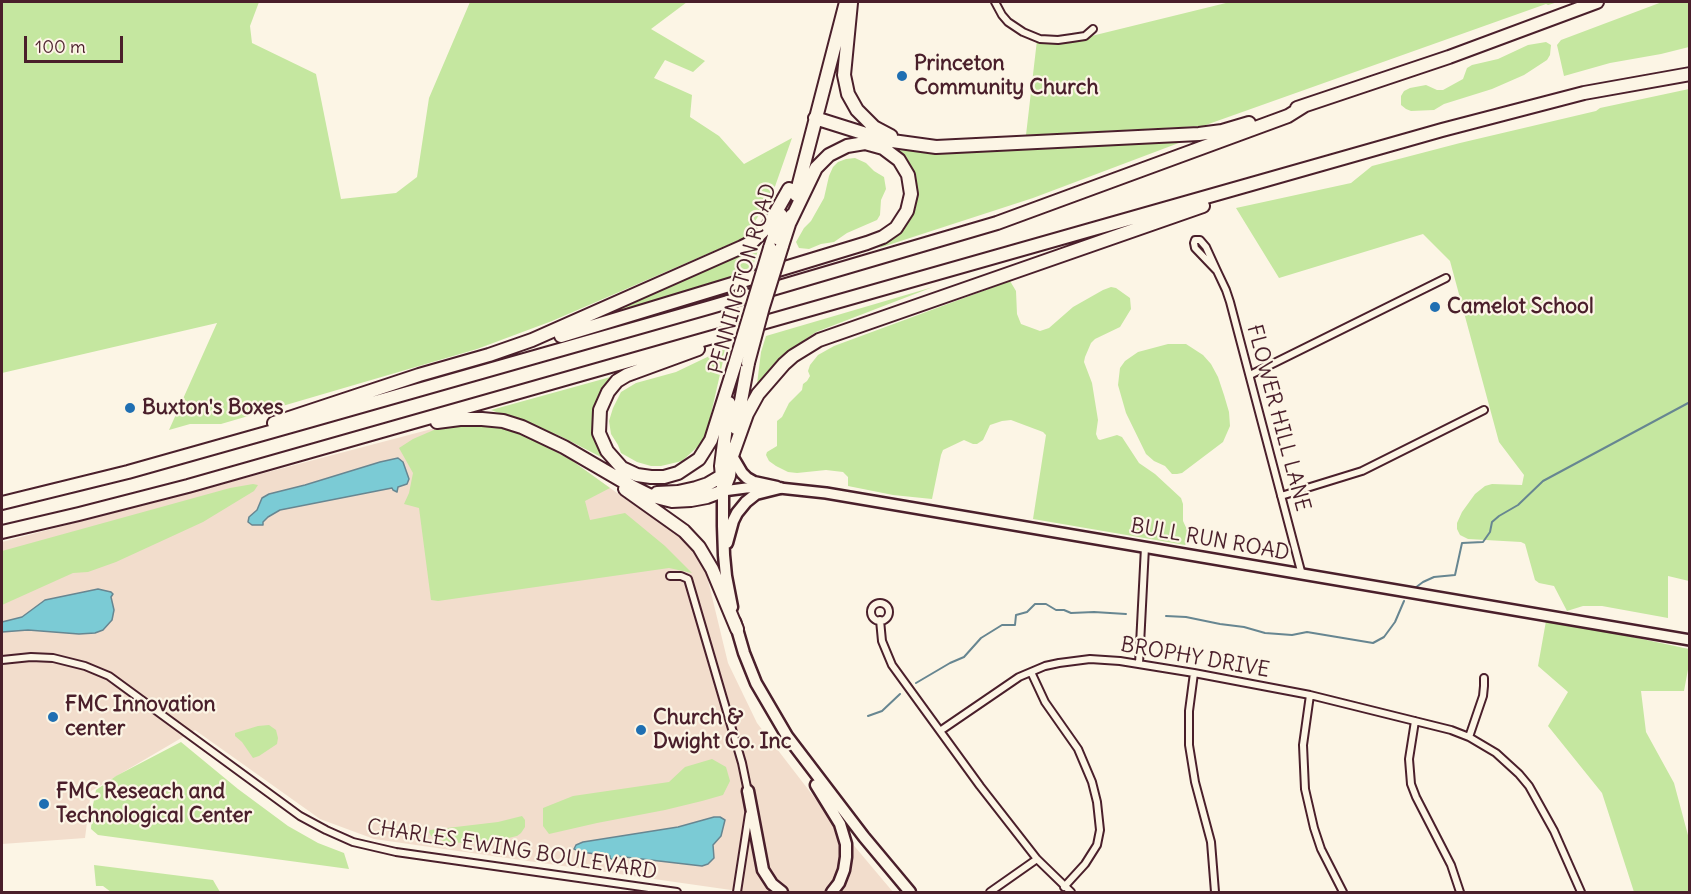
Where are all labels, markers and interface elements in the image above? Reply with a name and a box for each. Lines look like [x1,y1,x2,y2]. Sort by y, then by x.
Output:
scale bar [27,24,126,62]
text: 100 m [35,35,86,58]
place label: Princeton Community Church [914,51,1099,101]
marker: Princeton Community Church [895,69,909,83]
street label: PENNINGTON ROAD [704,181,782,377]
place label: Camelot School [1447,294,1594,320]
marker: Camelot School [1428,300,1442,314]
street label: FLOWER HILL LANE [1241,322,1315,514]
place label: Buxton's Boxes [142,395,283,421]
marker: Buxton's Boxes [123,401,137,415]
street label: BULL RUN ROAD [1129,514,1291,566]
street label: BROPHY DRIVE [1119,633,1271,683]
place label: FMC Innovation center [65,692,216,742]
place label: Church & Dwight Co. Inc [653,705,791,755]
marker: FMC Innovation center [46,710,60,724]
marker: Church & Dwight Co. Inc [634,723,648,737]
place label: FMC Reseach and Technological Center [56,779,252,829]
marker: FMC Reseach and Technological Center [37,797,51,811]
street label: CHARLES EWING BOULEVARD [365,815,659,885]

